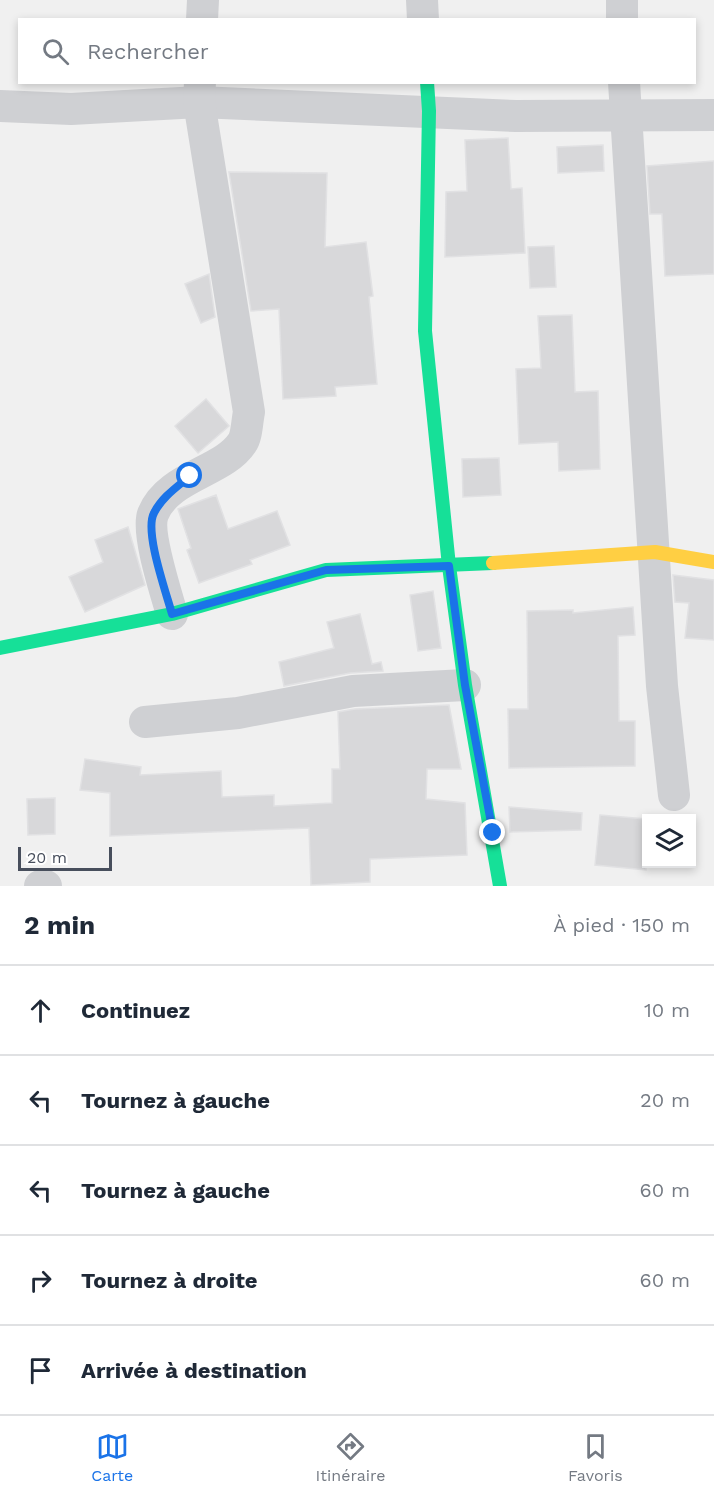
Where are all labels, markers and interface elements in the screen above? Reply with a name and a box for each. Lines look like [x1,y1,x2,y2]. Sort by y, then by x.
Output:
search box [18,18,696,84]
icon: search [39,35,72,68]
text: Rechercher [87,39,209,64]
route start [176,462,202,488]
map controls [642,814,696,868]
button: layers [642,814,696,868]
route end [479,819,505,845]
scale bar [18,844,112,872]
text: 20 m [27,848,67,867]
text: 2 min [24,910,95,940]
text: À pied · 150 m [553,913,690,937]
icon: ahead [24,994,57,1027]
text: Continuez [81,998,190,1023]
text: 10 m [644,998,690,1022]
icon: left [24,1084,57,1117]
text: Tournez à gauche [81,1088,270,1113]
text: 20 m [640,1088,690,1112]
icon: left [24,1174,57,1207]
text: Tournez à gauche [81,1178,270,1203]
text: 60 m [640,1178,690,1202]
icon: right [24,1264,57,1297]
text: Tournez à droite [81,1268,258,1293]
text: 60 m [640,1268,690,1292]
icon: arrive [24,1354,57,1387]
text: Arrivée à destination [81,1358,307,1383]
tab: Carte [91,1430,133,1485]
tab: Itinéraire [316,1430,386,1485]
tab: Favoris [568,1430,623,1485]

